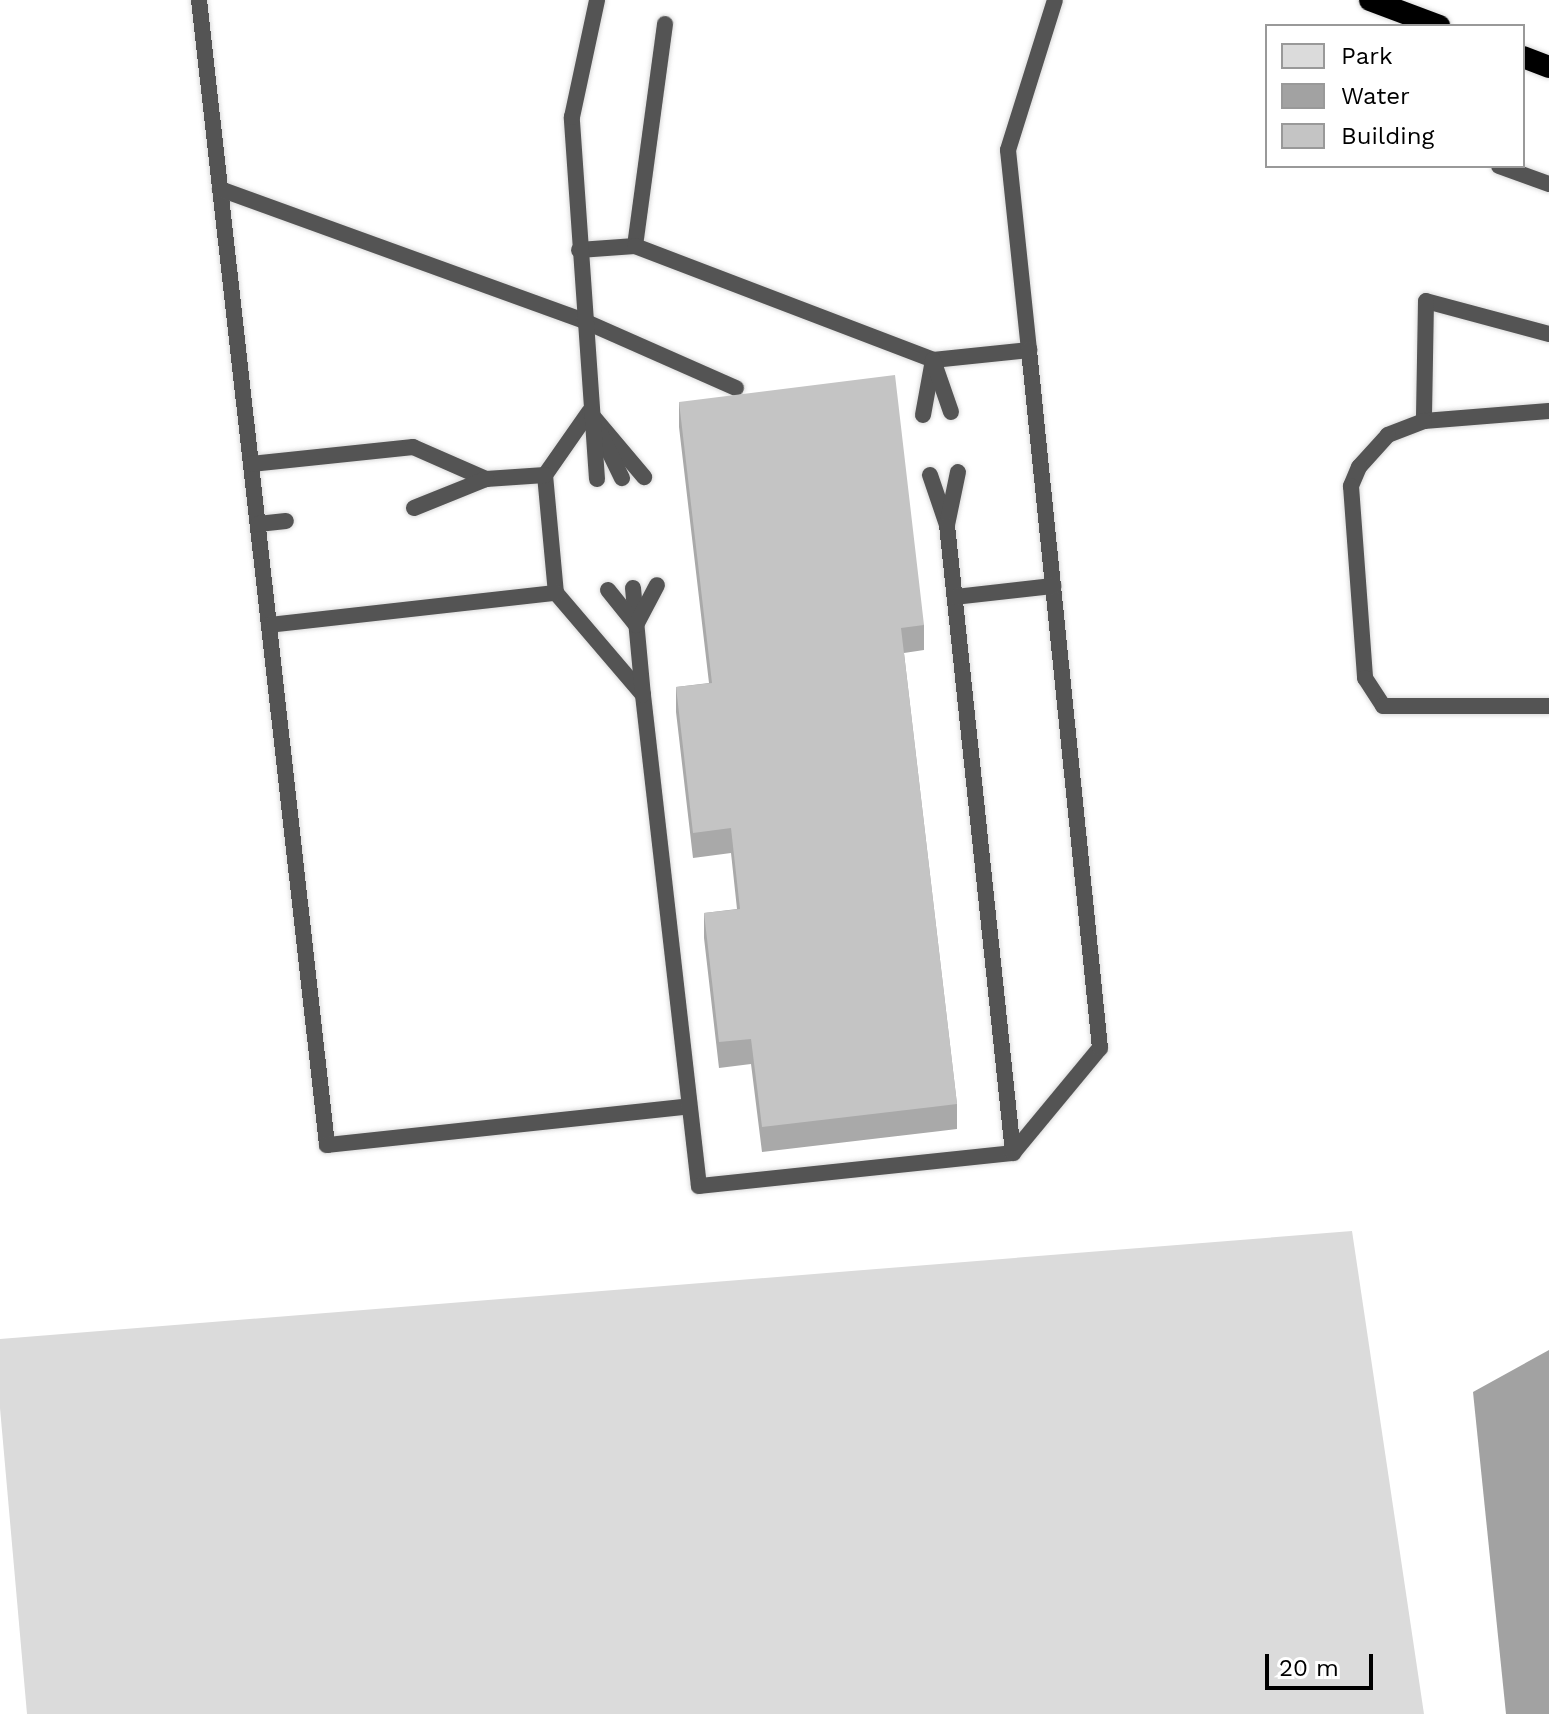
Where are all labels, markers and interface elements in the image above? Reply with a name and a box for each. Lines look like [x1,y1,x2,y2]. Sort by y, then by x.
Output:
legend [1265,24,1525,168]
text: Park [1341,42,1393,70]
text: Water [1341,82,1410,110]
text: Building [1341,122,1434,150]
scale bar [1269,1638,1377,1688]
text: 20 m [1279,1654,1339,1682]

